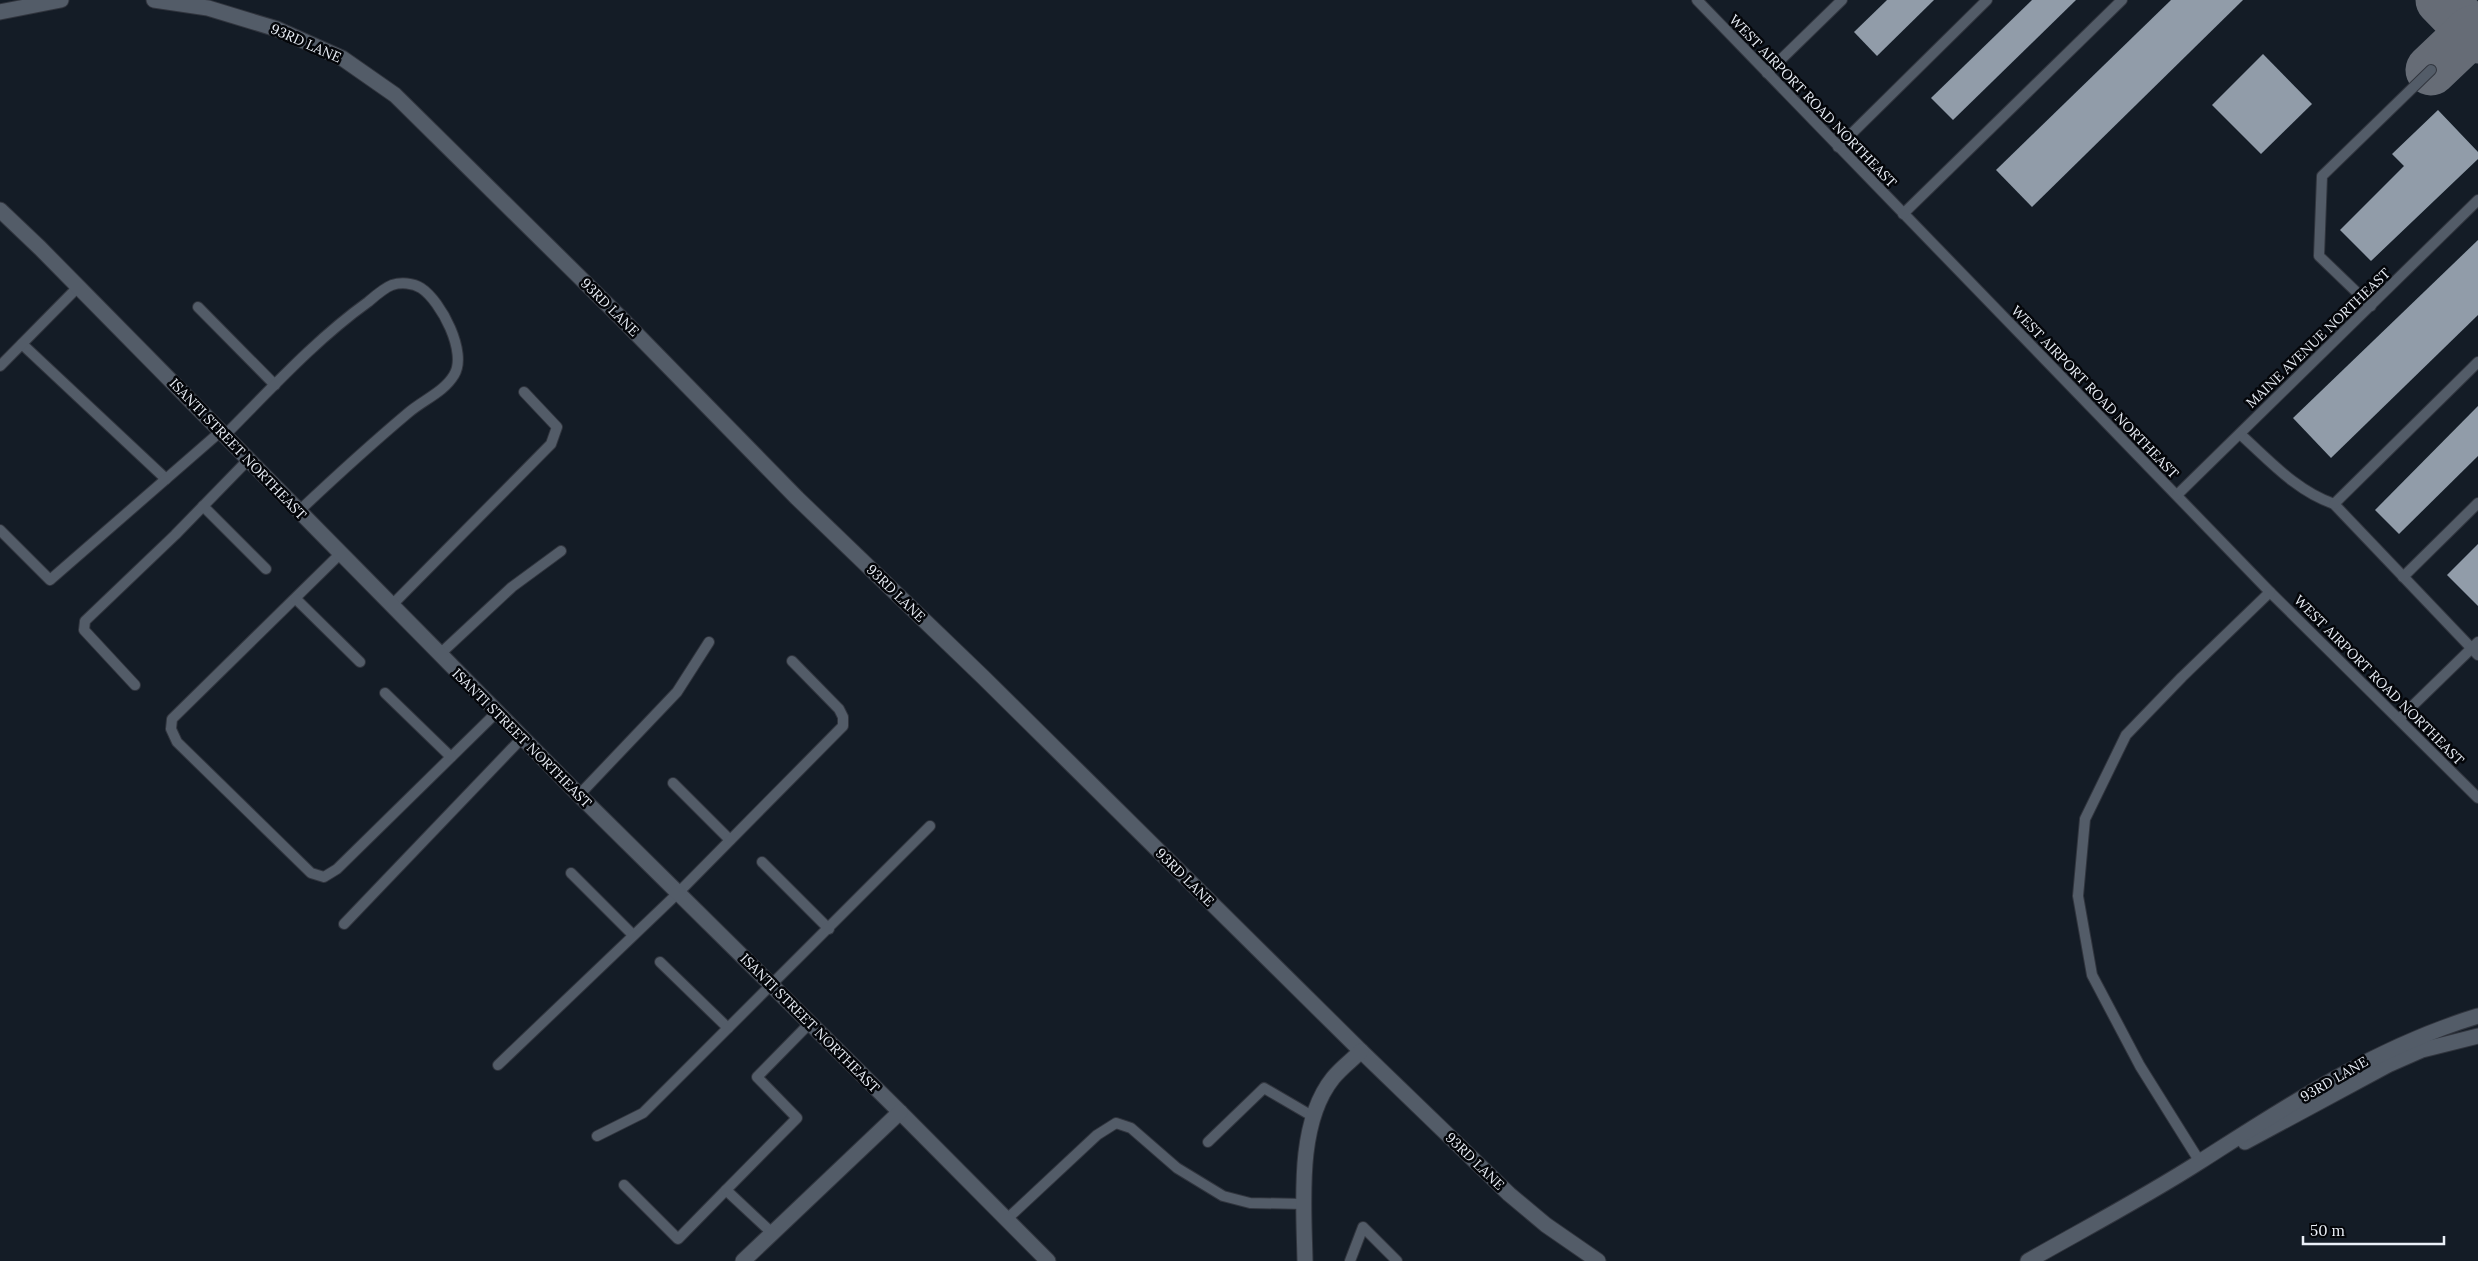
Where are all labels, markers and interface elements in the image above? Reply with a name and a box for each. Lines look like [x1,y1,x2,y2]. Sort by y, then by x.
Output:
street label: WEST AIRPORT ROAD NORTHEAST [1725,11,1901,191]
street label: 93RD LANE [268,19,344,67]
street label: MAINE AVENUE NORTHEAST [2242,264,2394,412]
street label: 93RD LANE [577,274,643,340]
street label: WEST AIRPORT ROAD NORTHEAST [2007,302,2183,482]
street label: ISANTI STREET NORTHEAST [166,374,310,524]
street label: 93RD LANE [863,560,930,626]
street label: WEST AIRPORT ROAD NORTHEAST [2290,591,2468,769]
street label: ISANTI STREET NORTHEAST [449,665,595,811]
street label: 93RD LANE [1152,844,1218,910]
street label: ISANTI STREET NORTHEAST [737,950,883,1096]
street label: 93RD LANE [2297,1052,2371,1106]
street label: 93RD LANE [1442,1128,1509,1194]
scale bar [2303,1214,2444,1246]
text: 50 m [2310,1221,2345,1240]

